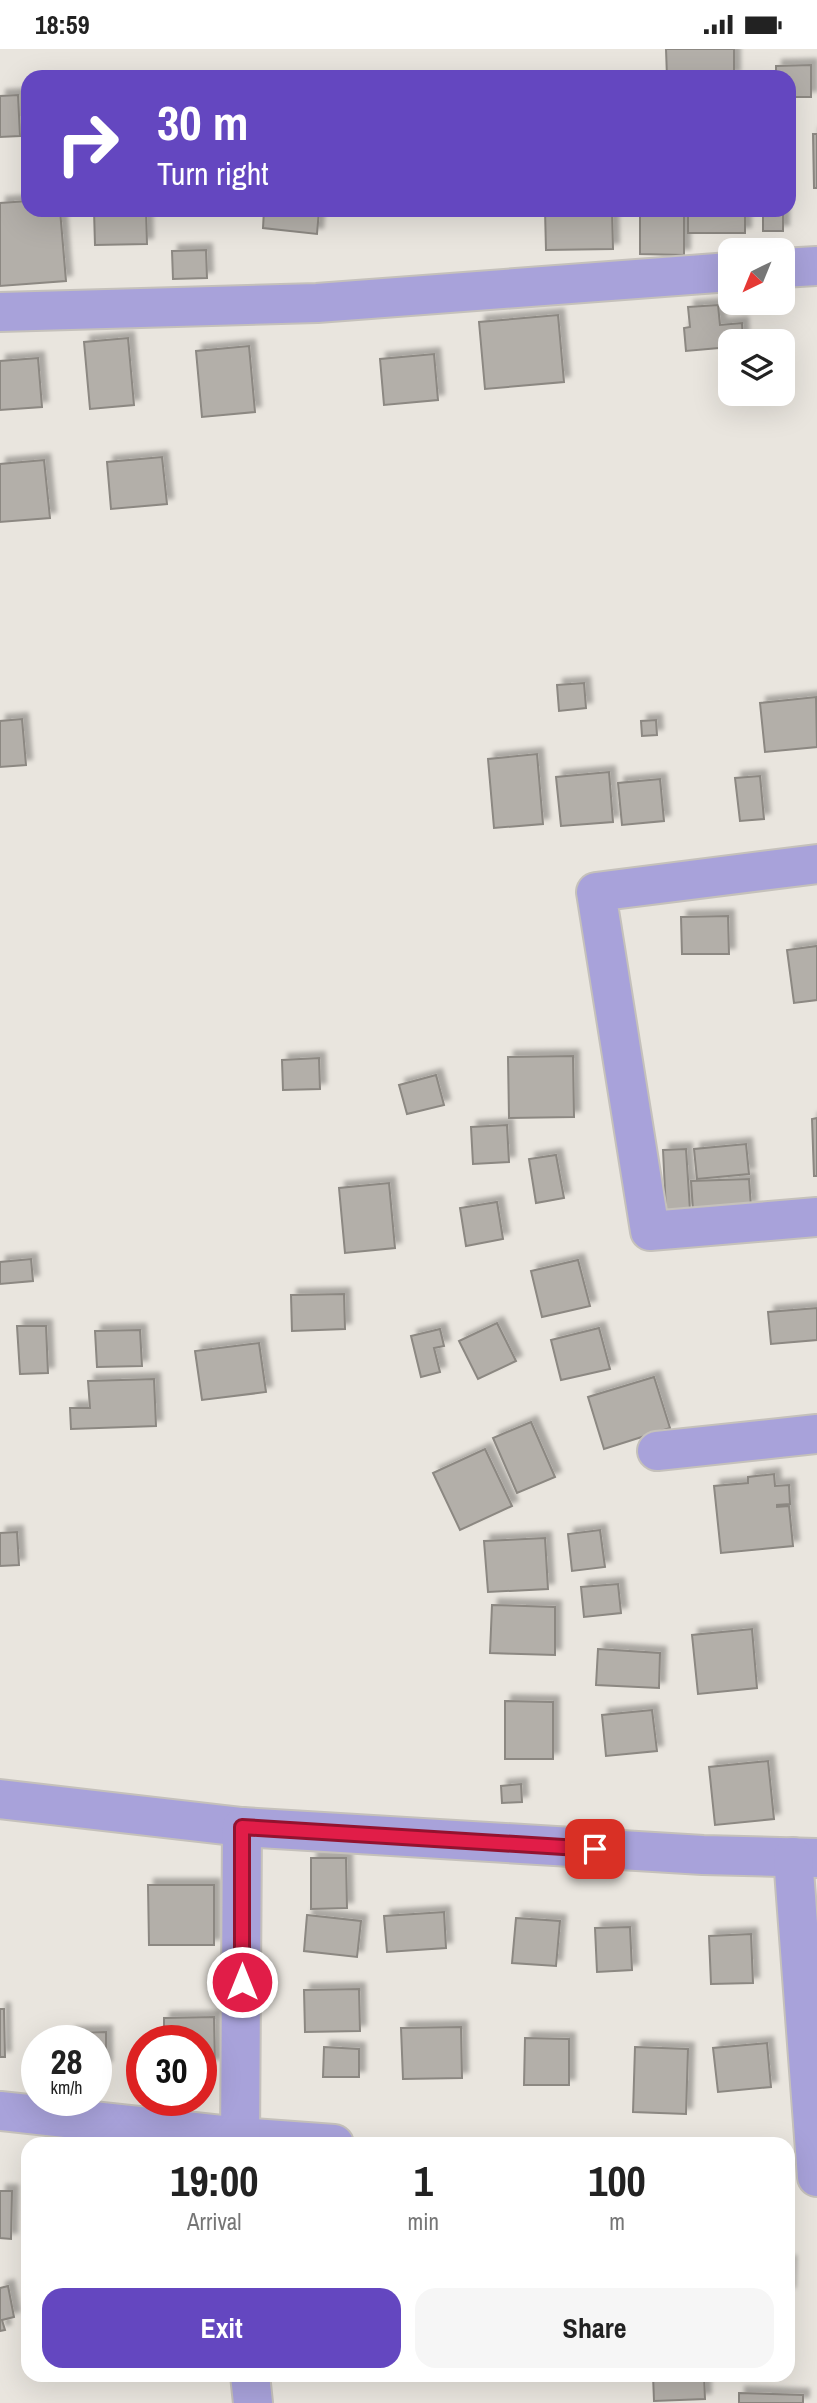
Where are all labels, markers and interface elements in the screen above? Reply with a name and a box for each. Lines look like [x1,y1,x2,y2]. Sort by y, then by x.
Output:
text: 18:59 [35,7,90,42]
text: 30 m [157,89,249,155]
icon: right [42,98,133,189]
text: Turn right [157,152,269,195]
north arrow [718,238,794,315]
map controls [718,238,795,406]
button: layers [718,329,795,406]
pin [565,1819,625,1879]
icon: arrive [576,1830,614,1868]
position arrow [205,1945,279,2019]
speed limit sign: 30 [126,2025,217,2116]
text: 28 [51,2038,82,2085]
text: km/h [51,2075,83,2100]
text: 19:00 [170,2153,258,2209]
text: 1 [414,2153,433,2209]
text: 100 [588,2153,646,2209]
text: Arrival [187,2206,242,2237]
text: min [408,2206,439,2237]
text: m [609,2206,625,2237]
button: Exit [42,2288,401,2368]
button: Share [415,2288,774,2368]

